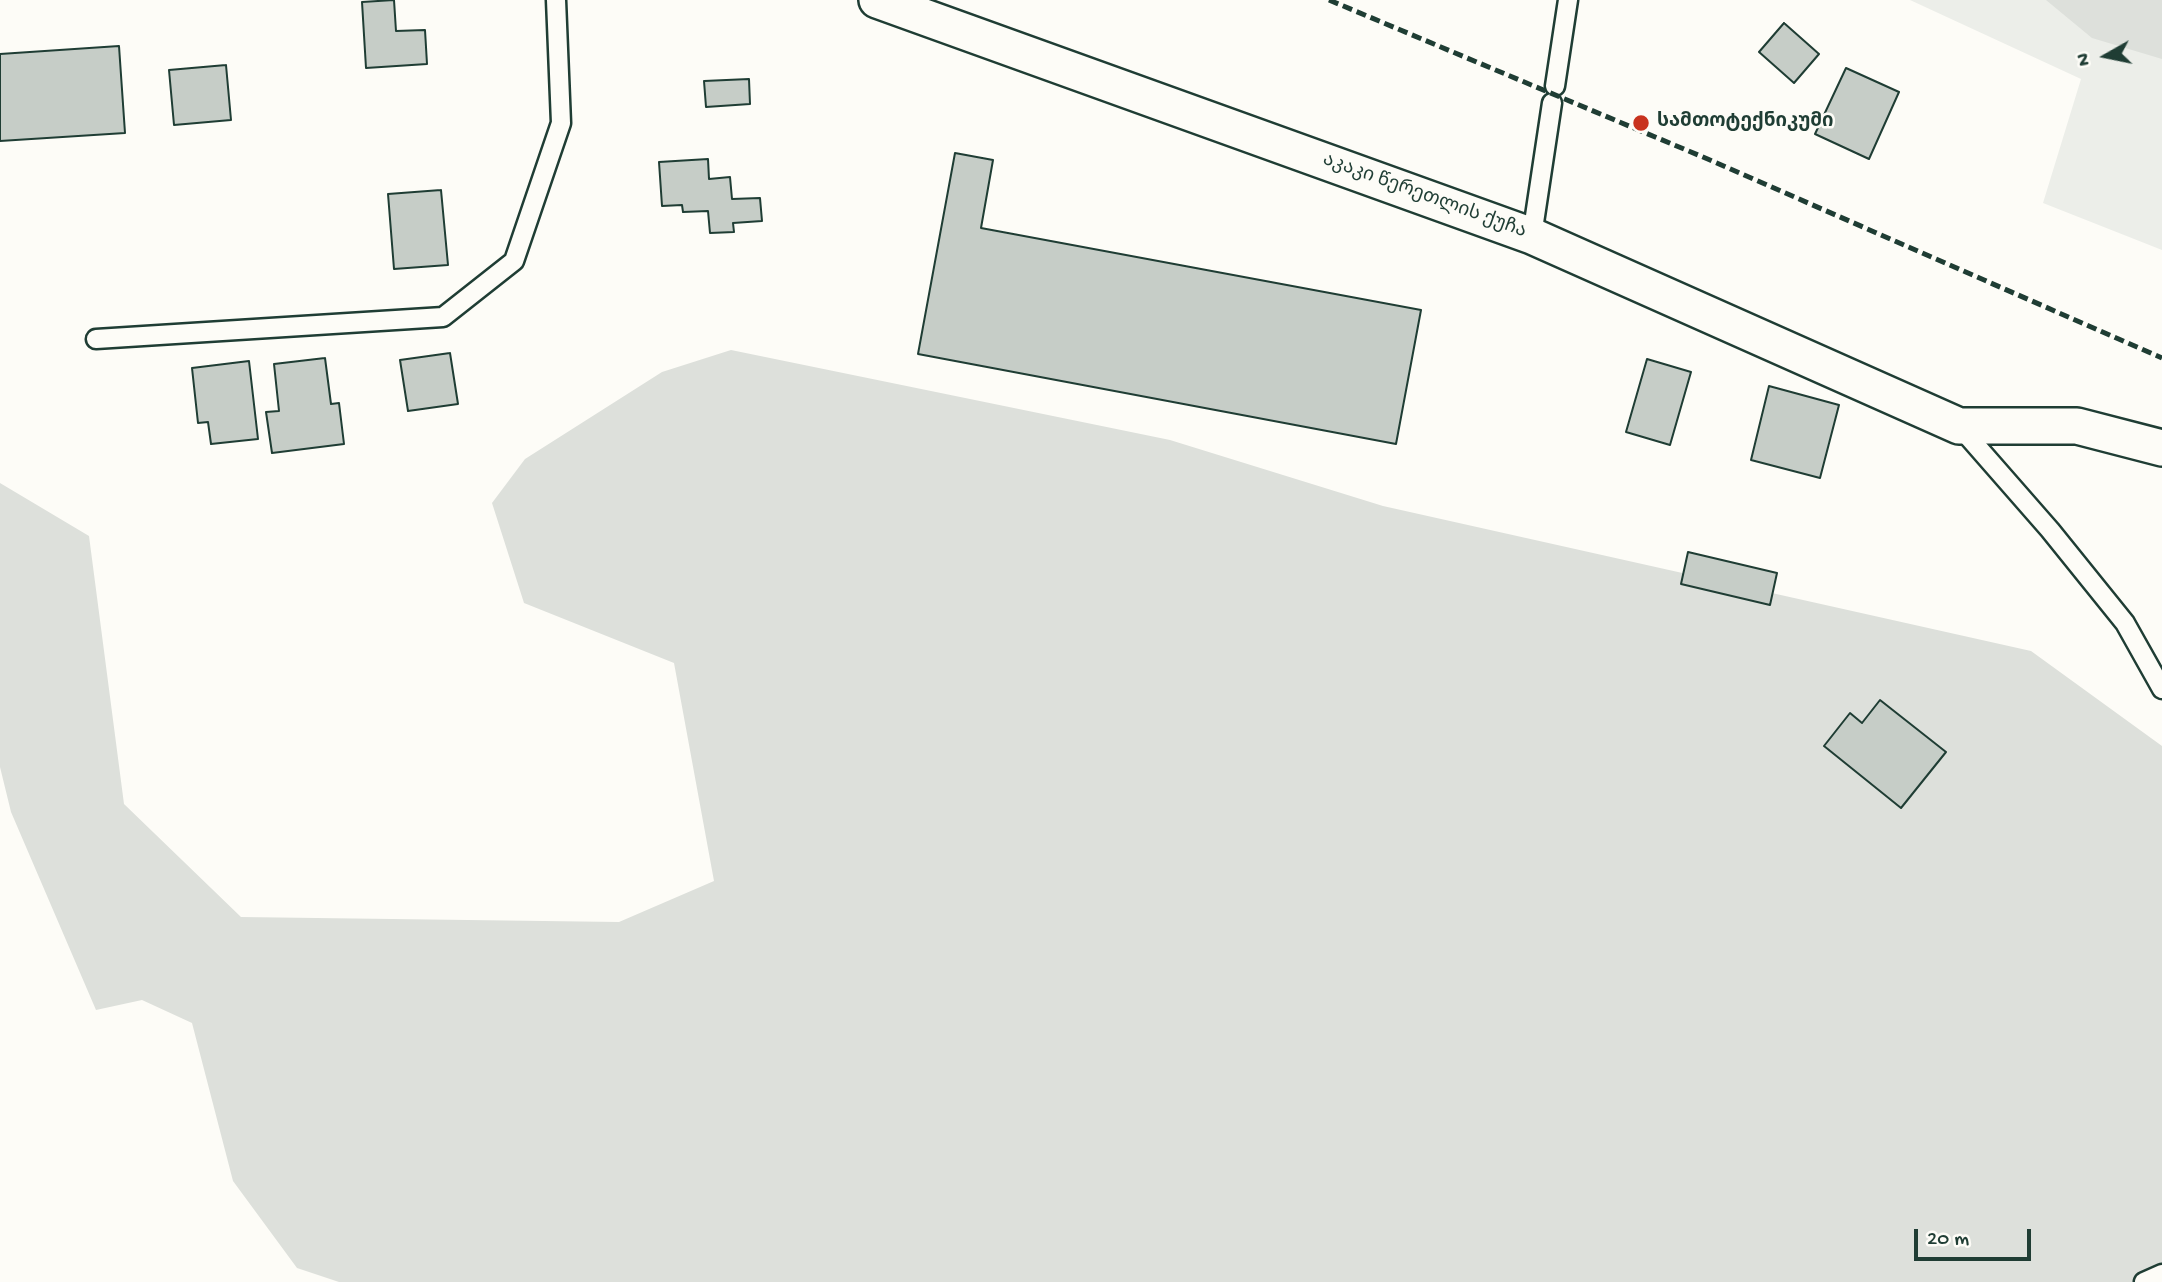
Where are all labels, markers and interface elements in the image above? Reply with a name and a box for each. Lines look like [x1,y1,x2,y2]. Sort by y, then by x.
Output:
north arrow [2071,21,2141,91]
text: N [2072,51,2097,67]
place label: სამთოტექნიკუმი [1657,112,1834,134]
marker: სამთოტექნიკუმი [1631,113,1651,133]
street label: აკაკი წერეთლის ქუჩა [1319,150,1529,244]
scale bar [1917,1216,2034,1260]
text: 20 m [1927,1228,1969,1253]

